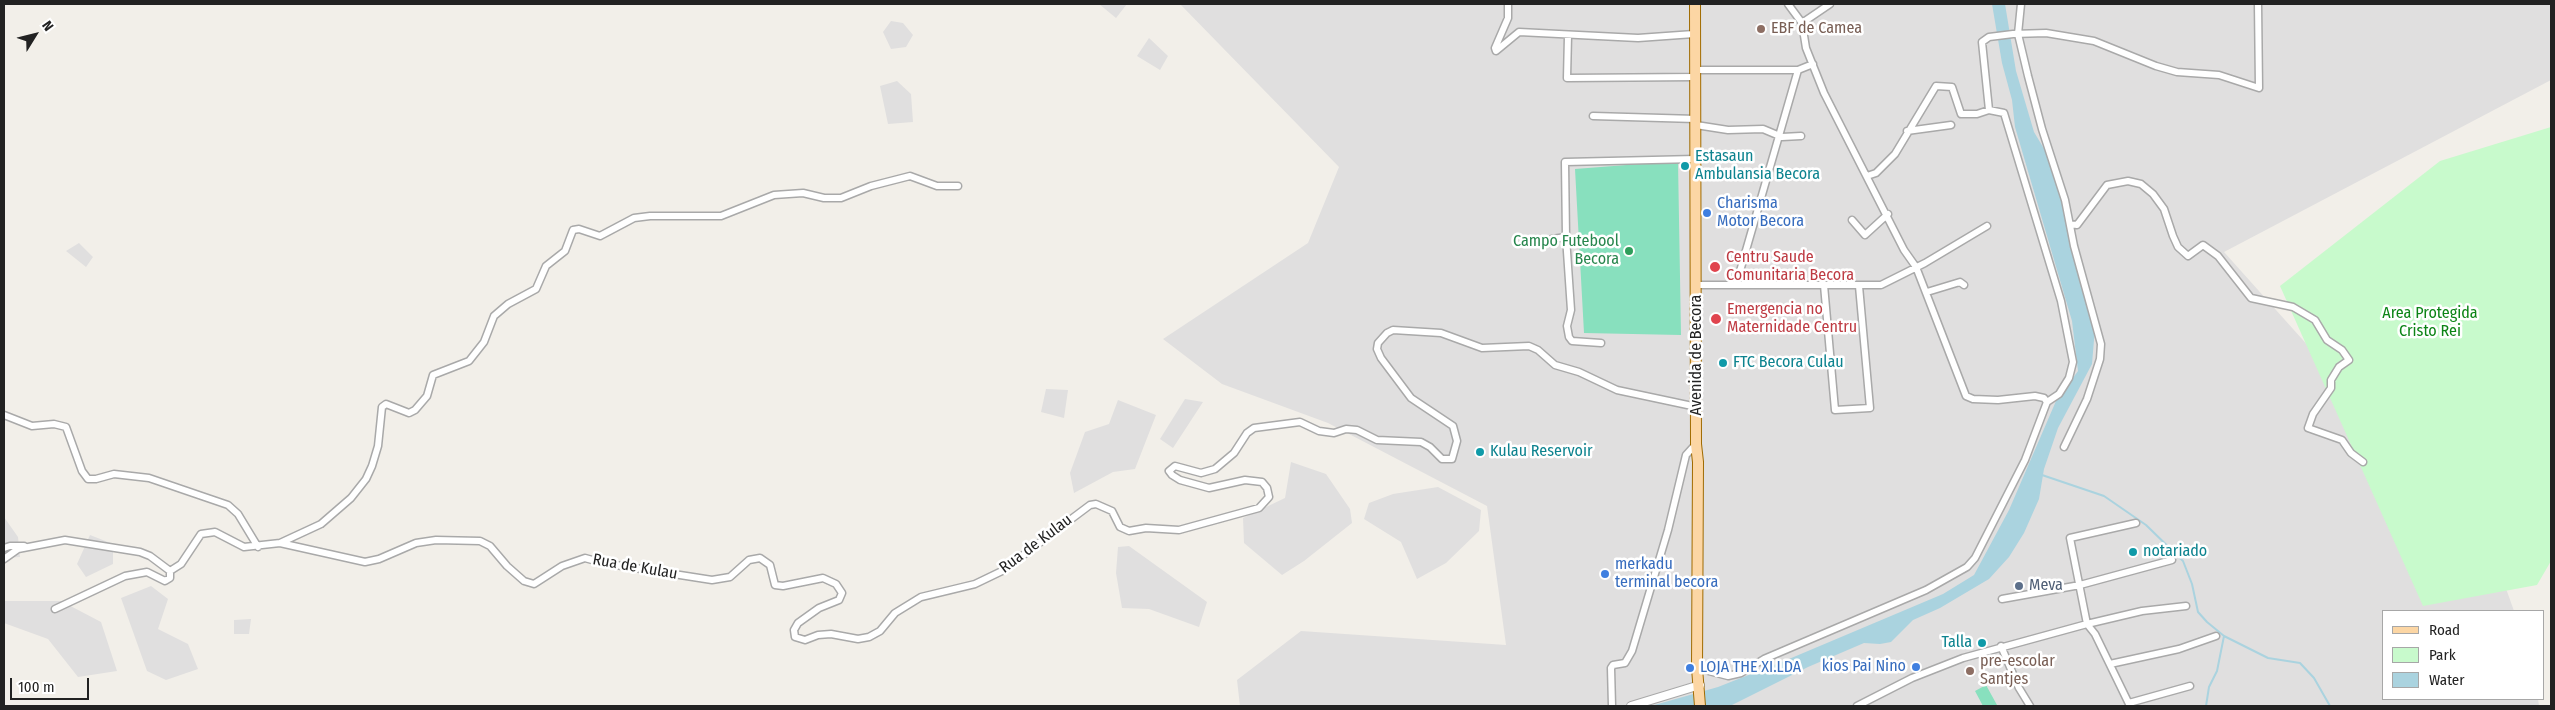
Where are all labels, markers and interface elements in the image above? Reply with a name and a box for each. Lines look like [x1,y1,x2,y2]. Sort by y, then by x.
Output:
north arrow [10,10,60,60]
text: N [38,17,57,34]
place label: EBF de Camea [1771,19,1862,39]
marker: EBF de Camea [1755,23,1767,35]
place label: Estasaun Ambulansia Becora [1695,147,1820,185]
marker: Estasaun Ambulansia Becora [1679,160,1691,172]
place label: Charisma Motor Becora [1717,194,1804,232]
marker: Charisma Motor Becora [1701,207,1713,219]
place label: Campo Futebool Becora [1513,232,1619,270]
marker: Campo Futebool Becora [1623,245,1635,257]
place label: Centru Saude Comunitaria Becora [1726,248,1854,286]
marker: Centru Saude Comunitaria Becora [1708,260,1722,274]
street label: Avenida de Becora [1687,295,1707,415]
place label: Emergencia no Maternidade Centru [1727,300,1857,338]
park label: Area Protegida Cristo Rei [2382,304,2478,342]
marker: Emergencia no Maternidade Centru [1709,312,1723,326]
place label: FTC Becora Culau [1733,353,1844,373]
marker: FTC Becora Culau [1717,357,1729,369]
place label: Kulau Reservoir [1490,442,1593,462]
marker: Kulau Reservoir [1474,446,1486,458]
street label: Rua de Kulau [996,510,1076,578]
place label: notariado [2143,542,2207,562]
marker: notariado [2127,546,2139,558]
street label: Rua de Kulau [591,550,679,584]
place label: merkadu terminal becora [1615,555,1718,593]
marker: merkadu terminal becora [1599,568,1611,580]
place label: Meva [2029,576,2063,596]
marker: Meva [2013,580,2025,592]
legend [2382,610,2545,700]
text: Road [2429,621,2460,639]
place label: Talla [1942,633,1972,653]
marker: Talla [1976,637,1988,649]
text: Park [2429,646,2456,664]
place label: pre-escolar Santjes [1980,652,2055,690]
place label: kios Pai Nino [1822,657,1906,677]
place label: LOJA THE XI.LDA [1700,658,1801,678]
marker: kios Pai Nino [1910,661,1922,673]
marker: LOJA THE XI.LDA [1684,662,1696,674]
marker: pre-escolar Santjes [1964,665,1976,677]
scale bar [12,668,91,700]
text: Water [2429,671,2464,689]
text: 100 m [18,678,55,696]

